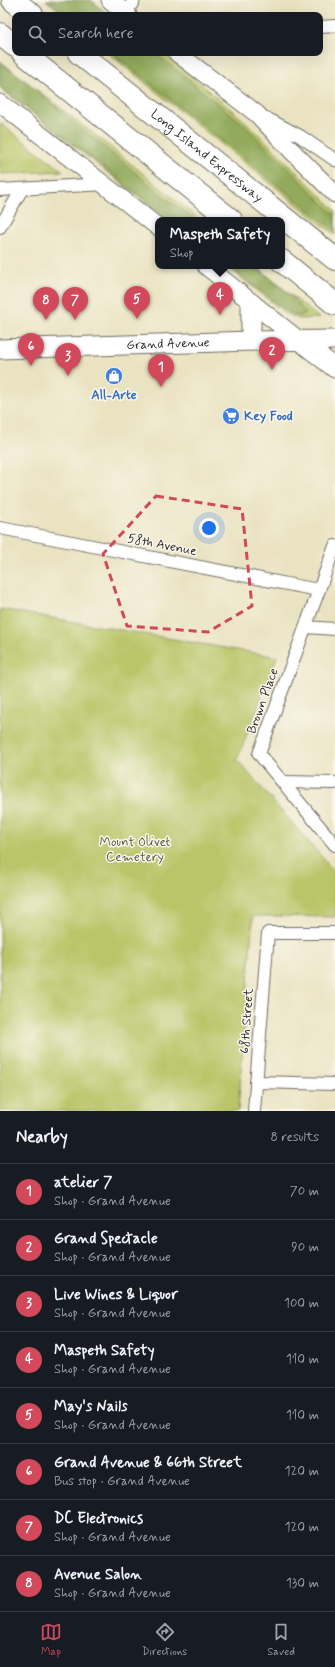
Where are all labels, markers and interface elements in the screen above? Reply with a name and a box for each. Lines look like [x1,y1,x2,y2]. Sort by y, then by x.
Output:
search box [12,12,323,56]
icon: search [26,23,48,45]
text: Search here [58,24,134,44]
street label: Long Island Expressway [147,105,267,206]
popup [155,217,285,269]
text: Maspeth Safety [170,225,270,245]
text: Shop [170,245,194,262]
pin: 4 [207,282,233,315]
pin: 5 [124,286,150,319]
pin: 8 [33,287,59,320]
pin: 7 [62,287,88,320]
pin: 6 [18,333,44,366]
street label: Grand Avenue [126,334,210,353]
pin: 2 [259,337,285,370]
pin: 3 [55,343,81,376]
pin: 1 [148,354,174,387]
shop icon: All-Arte [104,366,124,386]
place label: All-Arte [91,387,137,404]
supermarket icon: Key Food [221,406,241,426]
place label: Key Food [244,408,293,425]
your location [199,518,219,538]
street label: 58th Avenue [126,530,198,560]
street label: Brown Place [243,666,283,736]
park label: Mount Olivet Cemetery [100,834,171,866]
street label: 68th Street [236,987,258,1054]
text: Nearby [16,1126,68,1148]
text: 8 results [271,1129,319,1146]
text: atelier 7 [54,1173,112,1193]
text: 1 [26,1183,32,1200]
text: 70 m [290,1183,319,1200]
text: Shop · Grand Avenue [54,1193,171,1210]
text: Grand Spectacle [54,1229,158,1249]
text: 2 [26,1239,32,1256]
text: 90 m [291,1239,319,1256]
text: Shop · Grand Avenue [54,1249,171,1266]
text: Live Wines & Liquor [54,1285,178,1305]
text: 3 [26,1295,32,1312]
text: 100 m [284,1295,319,1312]
text: Shop · Grand Avenue [54,1305,171,1322]
text: Maspeth Safety [54,1341,155,1361]
text: 4 [25,1351,33,1368]
text: 110 m [286,1351,319,1368]
text: Shop · Grand Avenue [54,1361,171,1378]
text: May's Nails [54,1397,128,1417]
text: 5 [25,1407,33,1424]
text: 110 m [286,1407,319,1424]
text: Shop · Grand Avenue [54,1417,171,1434]
text: Grand Avenue & 66th Street [54,1453,242,1473]
text: 6 [26,1463,32,1480]
text: 120 m [285,1463,319,1480]
text: Bus stop · Grand Avenue [54,1473,190,1490]
text: DC Electronics [54,1509,143,1529]
text: 7 [25,1519,33,1536]
text: 120 m [285,1519,319,1536]
text: Shop · Grand Avenue [54,1529,171,1546]
text: Avenue Salon [54,1565,142,1585]
text: 8 [25,1575,33,1592]
text: 130 m [286,1575,319,1592]
text: Shop · Grand Avenue [54,1585,171,1602]
tab: Map [40,1621,62,1659]
tab: Directions [142,1621,187,1659]
tab: Saved [267,1621,295,1659]

